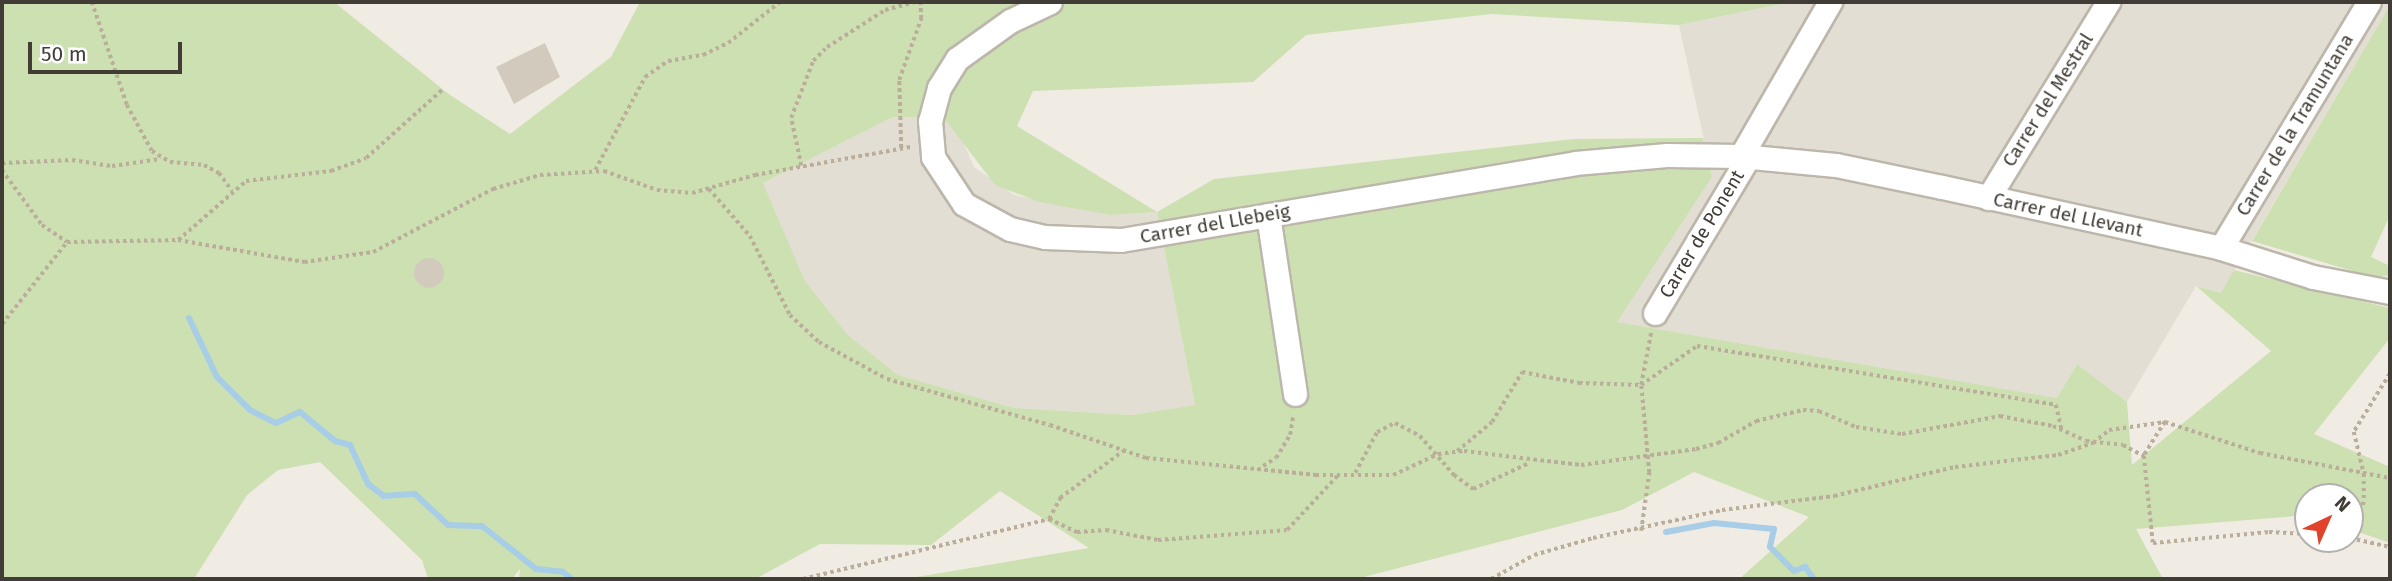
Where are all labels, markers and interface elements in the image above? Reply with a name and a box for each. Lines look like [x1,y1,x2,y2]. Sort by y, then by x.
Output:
scale bar [32,28,186,72]
street label: Carrer del Mestral [1998,29,2098,171]
street label: Carrer de la Tramuntana [2232,30,2358,220]
text: 50 m [41,41,87,67]
street label: Carrer de Ponent [1655,166,1749,302]
street label: Carrer del Llevant [1991,188,2145,242]
street label: Carrer del Llebeig [1138,200,1292,248]
north arrow [2294,483,2364,553]
text: N [2330,491,2355,517]

